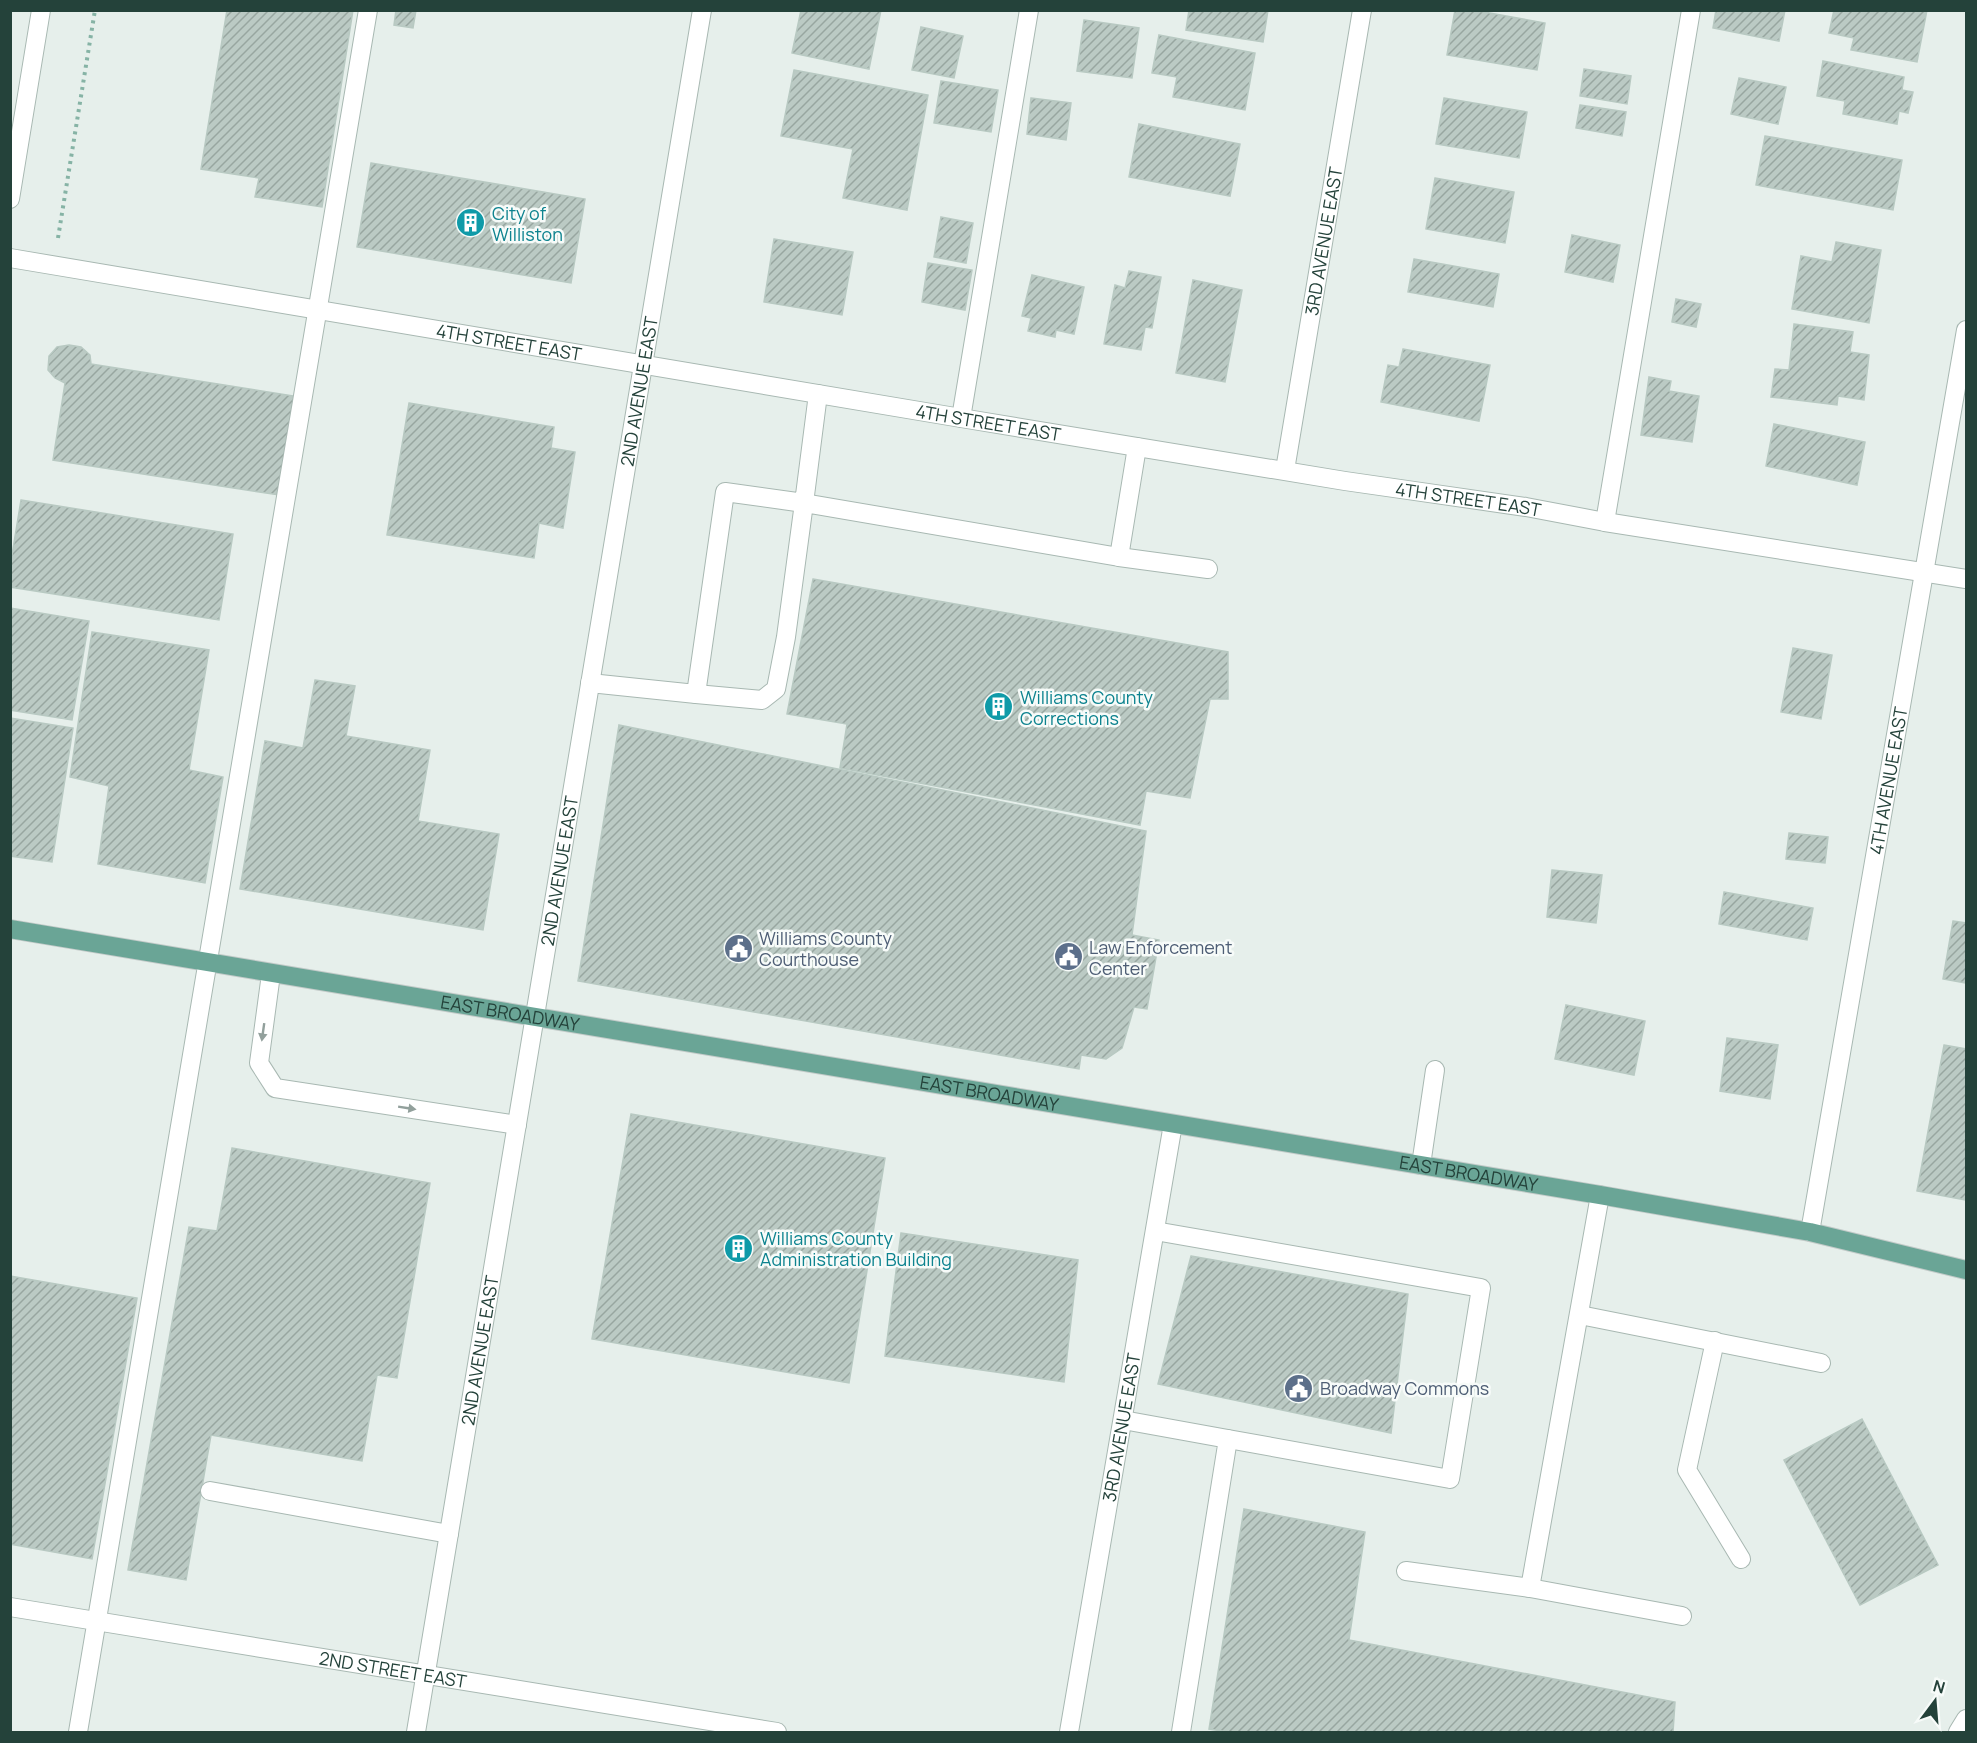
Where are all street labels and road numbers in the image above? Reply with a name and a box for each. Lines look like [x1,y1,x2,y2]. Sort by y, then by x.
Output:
street label: 3RD AVENUE EAST [1299,165,1348,317]
street label: 2ND AVENUE EAST [614,314,663,468]
street label: 4TH STREET EAST [435,318,584,366]
street label: 4TH STREET EAST [914,399,1063,446]
street label: 4TH STREET EAST [1394,476,1543,522]
street label: 4TH AVENUE EAST [1863,705,1913,856]
street label: 2ND AVENUE EAST [535,794,583,948]
street label: EAST BROADWAY [439,989,582,1036]
street label: EAST BROADWAY [918,1069,1061,1116]
street label: EAST BROADWAY [1398,1150,1541,1197]
street label: 2ND AVENUE EAST [455,1273,504,1427]
street label: 3RD AVENUE EAST [1097,1351,1146,1504]
street label: 2ND STREET EAST [317,1646,469,1693]

